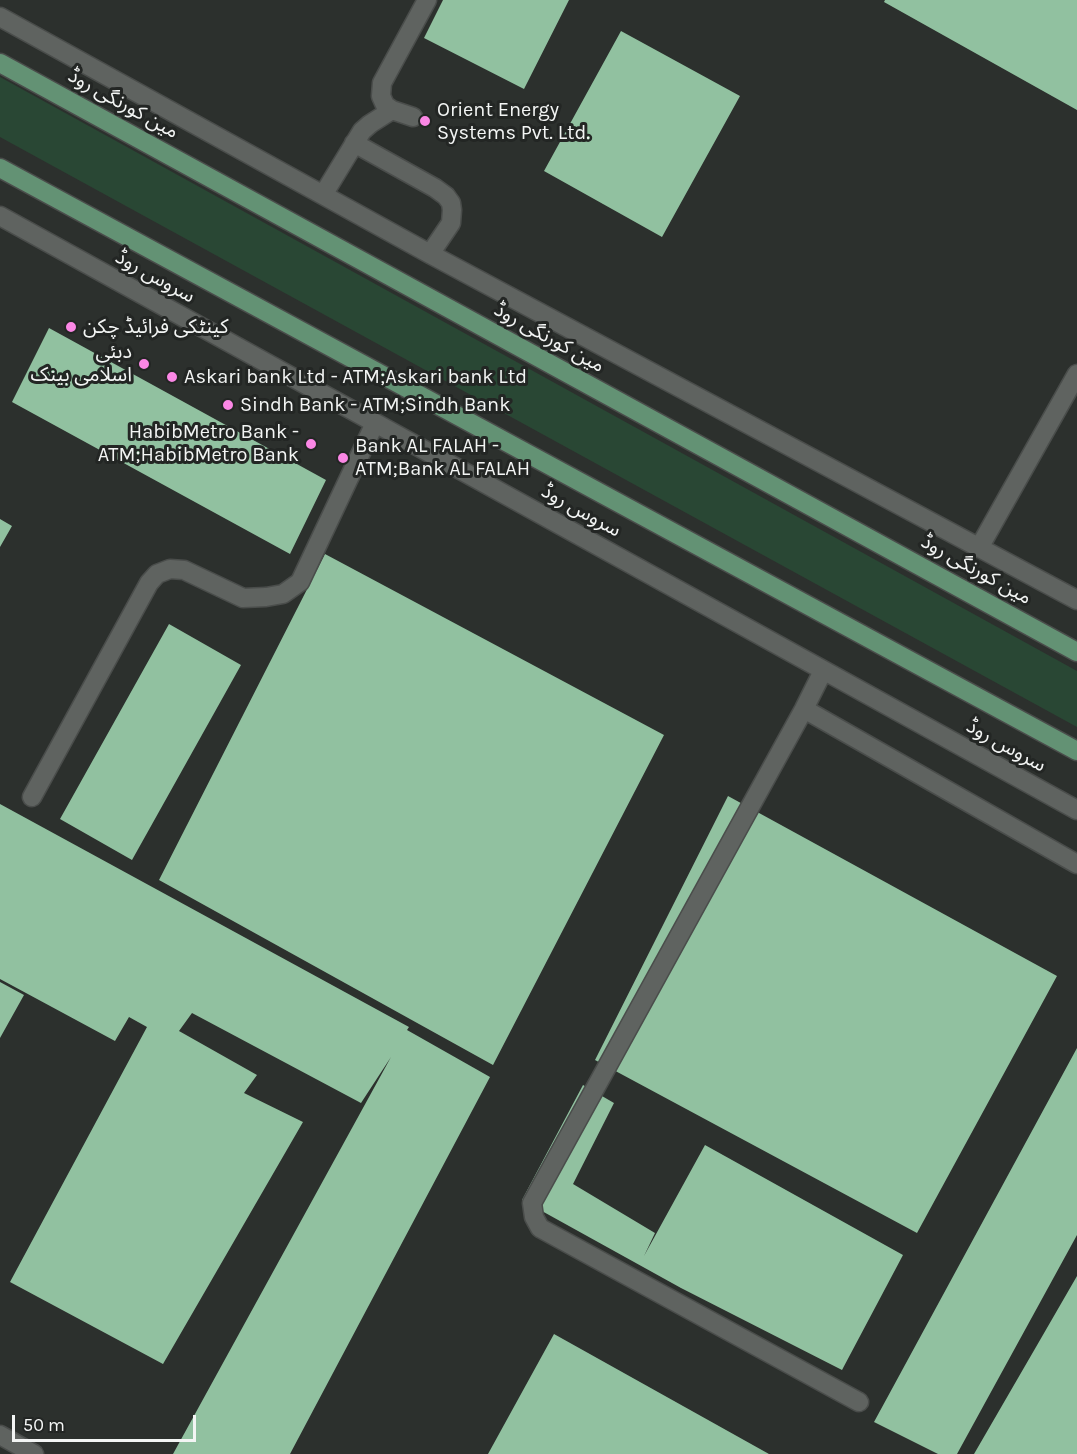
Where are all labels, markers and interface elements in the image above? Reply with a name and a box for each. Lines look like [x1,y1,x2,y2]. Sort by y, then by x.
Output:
street label: مین کورنگی روڈ [64,64,182,144]
place label: Orient Energy Systems Pvt. Ltd. [437,98,590,145]
marker: Orient Energy Systems Pvt. Ltd. [418,114,432,128]
street label: سروس روڈ [111,245,199,309]
street label: مین کورنگی روڈ [490,298,608,378]
place label: کینٹکی فرائیڈ چکن [83,315,229,339]
marker: کینٹکی فرائیڈ چکن [64,320,78,334]
place label: دبئی اسلامی بینک [30,340,132,387]
marker: دبئی اسلامی بینک [137,357,151,371]
place label: Askari bank Ltd - ATM;Askari bank Ltd [184,365,527,389]
marker: Askari bank Ltd - ATM;Askari bank Ltd [165,370,179,384]
place label: Sindh Bank - ATM;Sindh Bank [240,393,510,417]
marker: Sindh Bank - ATM;Sindh Bank [221,398,235,412]
place label: HabibMetro Bank - ATM;HabibMetro Bank [98,420,299,467]
place label: Bank AL FALAH - ATM;Bank AL FALAH [355,434,530,481]
marker: HabibMetro Bank - ATM;HabibMetro Bank [304,437,318,451]
marker: Bank AL FALAH - ATM;Bank AL FALAH [336,451,350,465]
street label: سروس روڈ [537,479,625,543]
street label: مین کورنگی روڈ [917,530,1035,610]
street label: سروس روڈ [962,714,1050,778]
scale bar [15,1403,200,1441]
text: 50 m [23,1414,65,1436]

